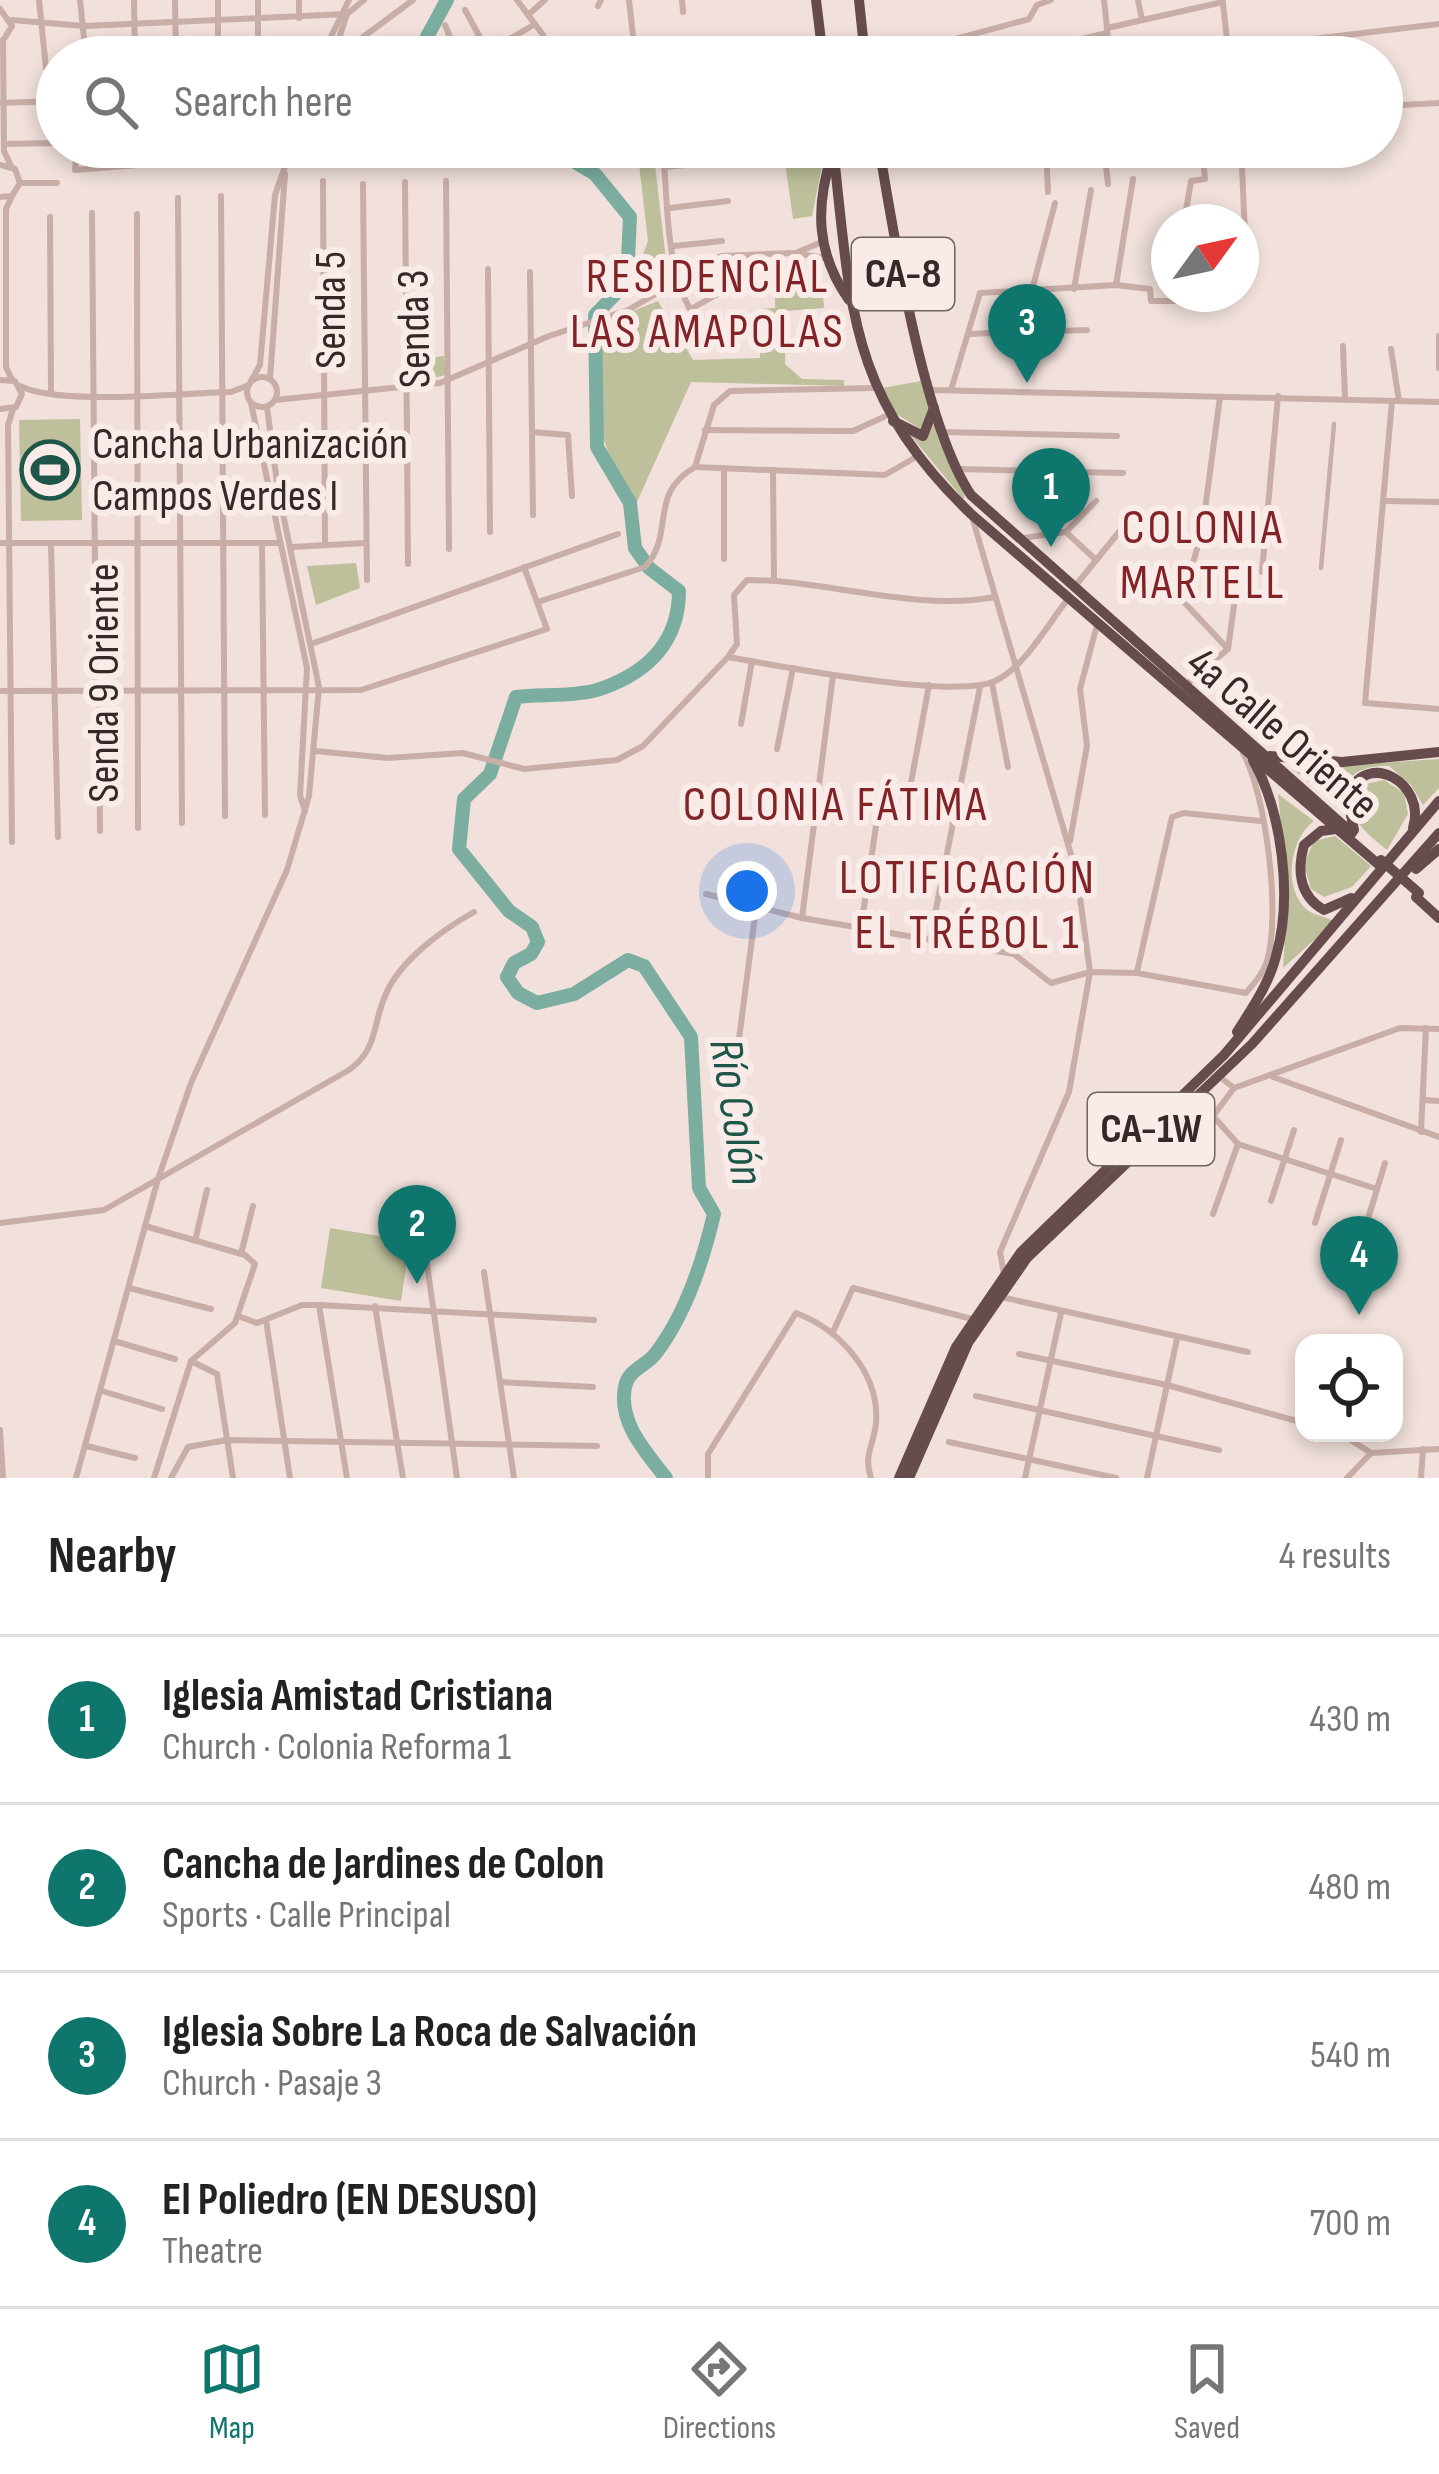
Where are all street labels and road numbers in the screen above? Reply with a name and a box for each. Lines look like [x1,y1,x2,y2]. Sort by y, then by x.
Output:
road number: CA-8 [852,238,954,310]
street label: Senda 5 [304,251,359,369]
street label: Senda 3 [386,269,444,389]
street label: Senda 9 Oriente [77,563,132,803]
street label: 4a Calle Oriente [1175,636,1389,832]
road number: CA-1W [1088,1093,1214,1165]

